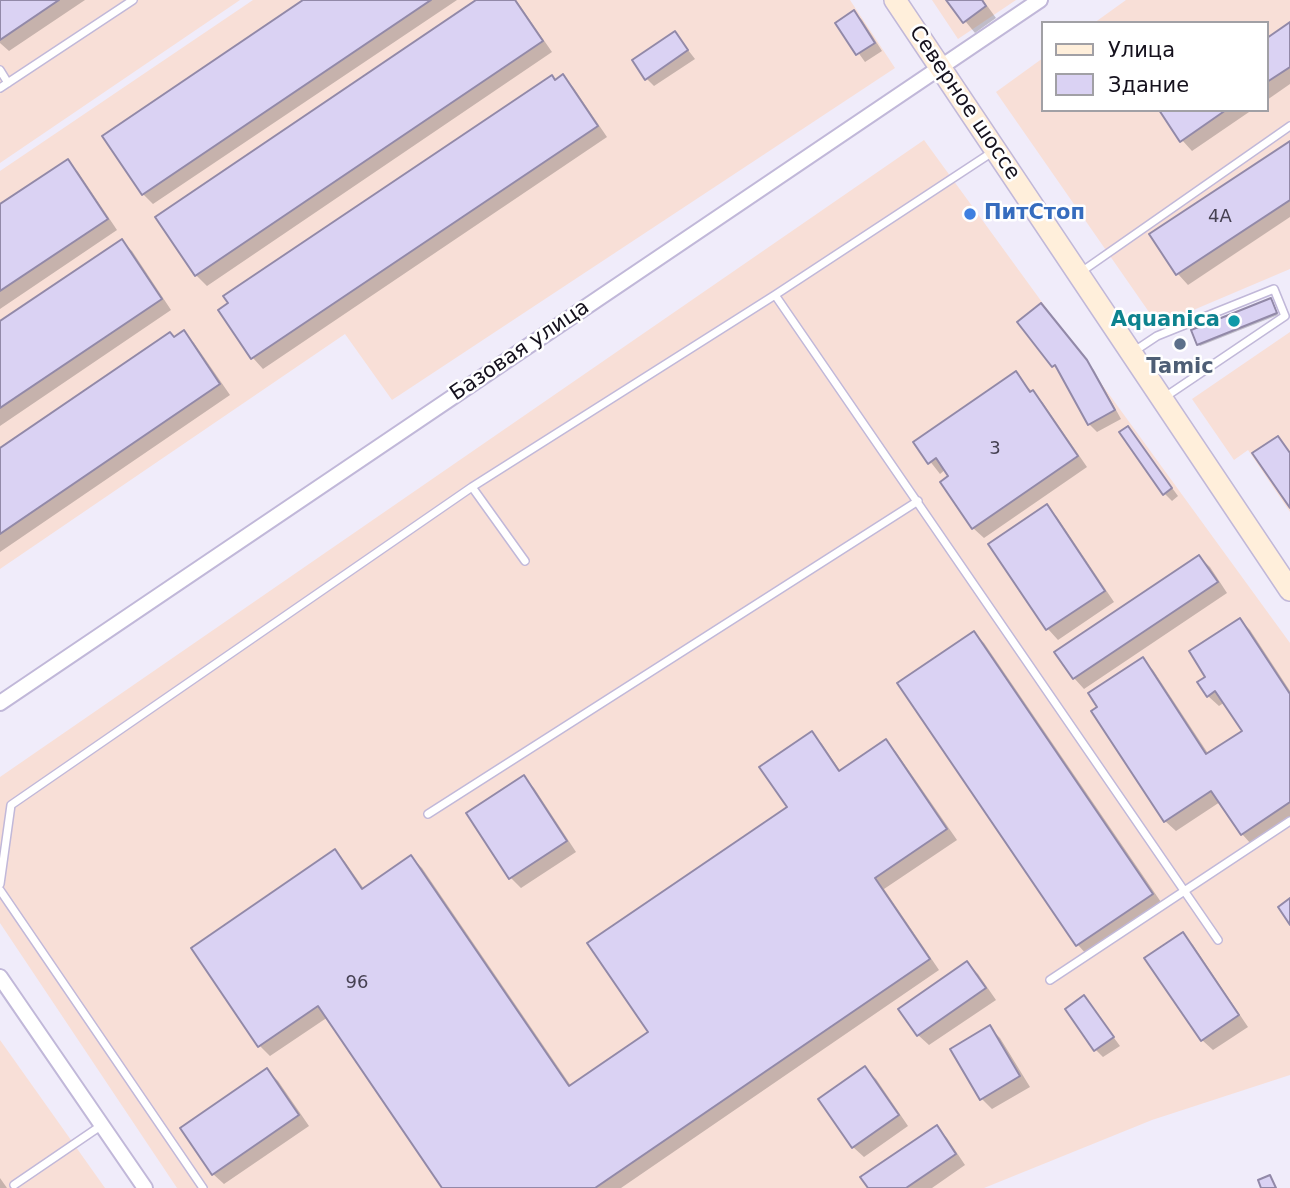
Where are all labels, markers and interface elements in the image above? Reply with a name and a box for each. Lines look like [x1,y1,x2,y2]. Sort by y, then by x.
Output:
street label: Северное шоссе [903,21,1025,185]
legend [1042,21,1269,112]
text: Улица [1108,38,1175,62]
text: Здание [1108,73,1189,97]
place label: ПитСтоп [984,201,1085,227]
marker: ПитСтоп [962,206,978,222]
house number: 4А [1208,206,1232,228]
street label: Базовая улица [446,295,594,407]
place label: Aquanica [1111,308,1220,334]
marker: Aquanica [1226,313,1242,329]
marker: Tamic [1172,336,1188,352]
place label: Tamic [1146,355,1214,381]
house number: 3 [989,438,1001,460]
house number: 96 [346,972,368,994]

